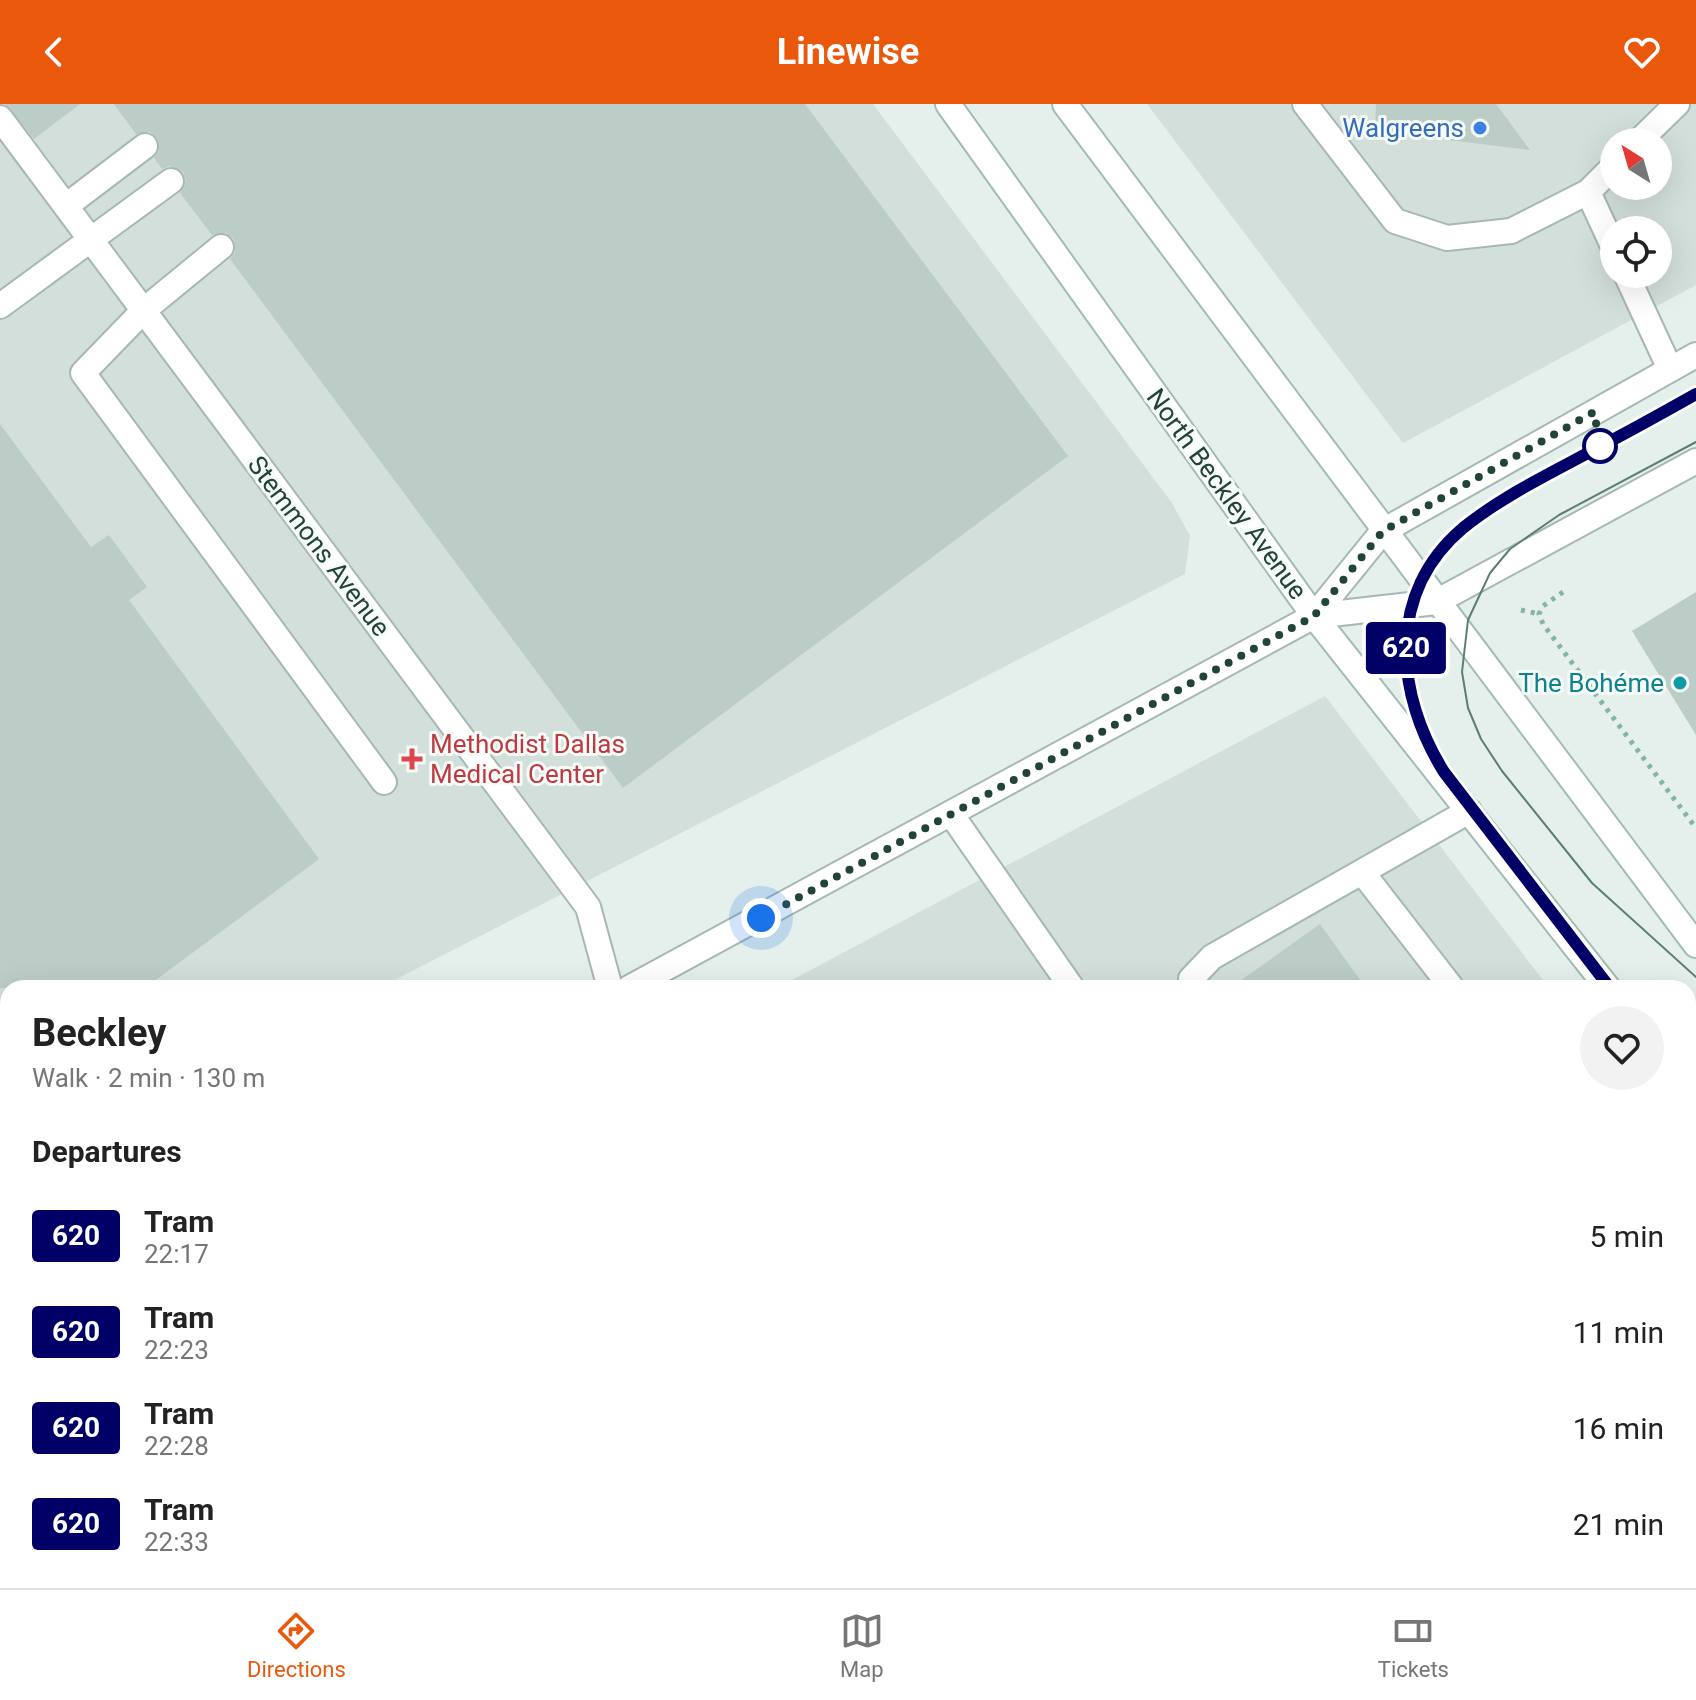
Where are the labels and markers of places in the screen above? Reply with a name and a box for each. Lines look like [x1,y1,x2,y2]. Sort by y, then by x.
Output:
place label: Walgreens [1342,113,1464,143]
marker: Walgreens [1471,119,1489,137]
unlabelled marker [1583,429,1617,463]
place label: The Bohéme [1518,668,1664,698]
marker: The Bohéme [1671,674,1689,692]
place label: Methodist Dallas Medical Center [430,729,625,789]
marker: Methodist Dallas Medical Center [401,748,423,770]

